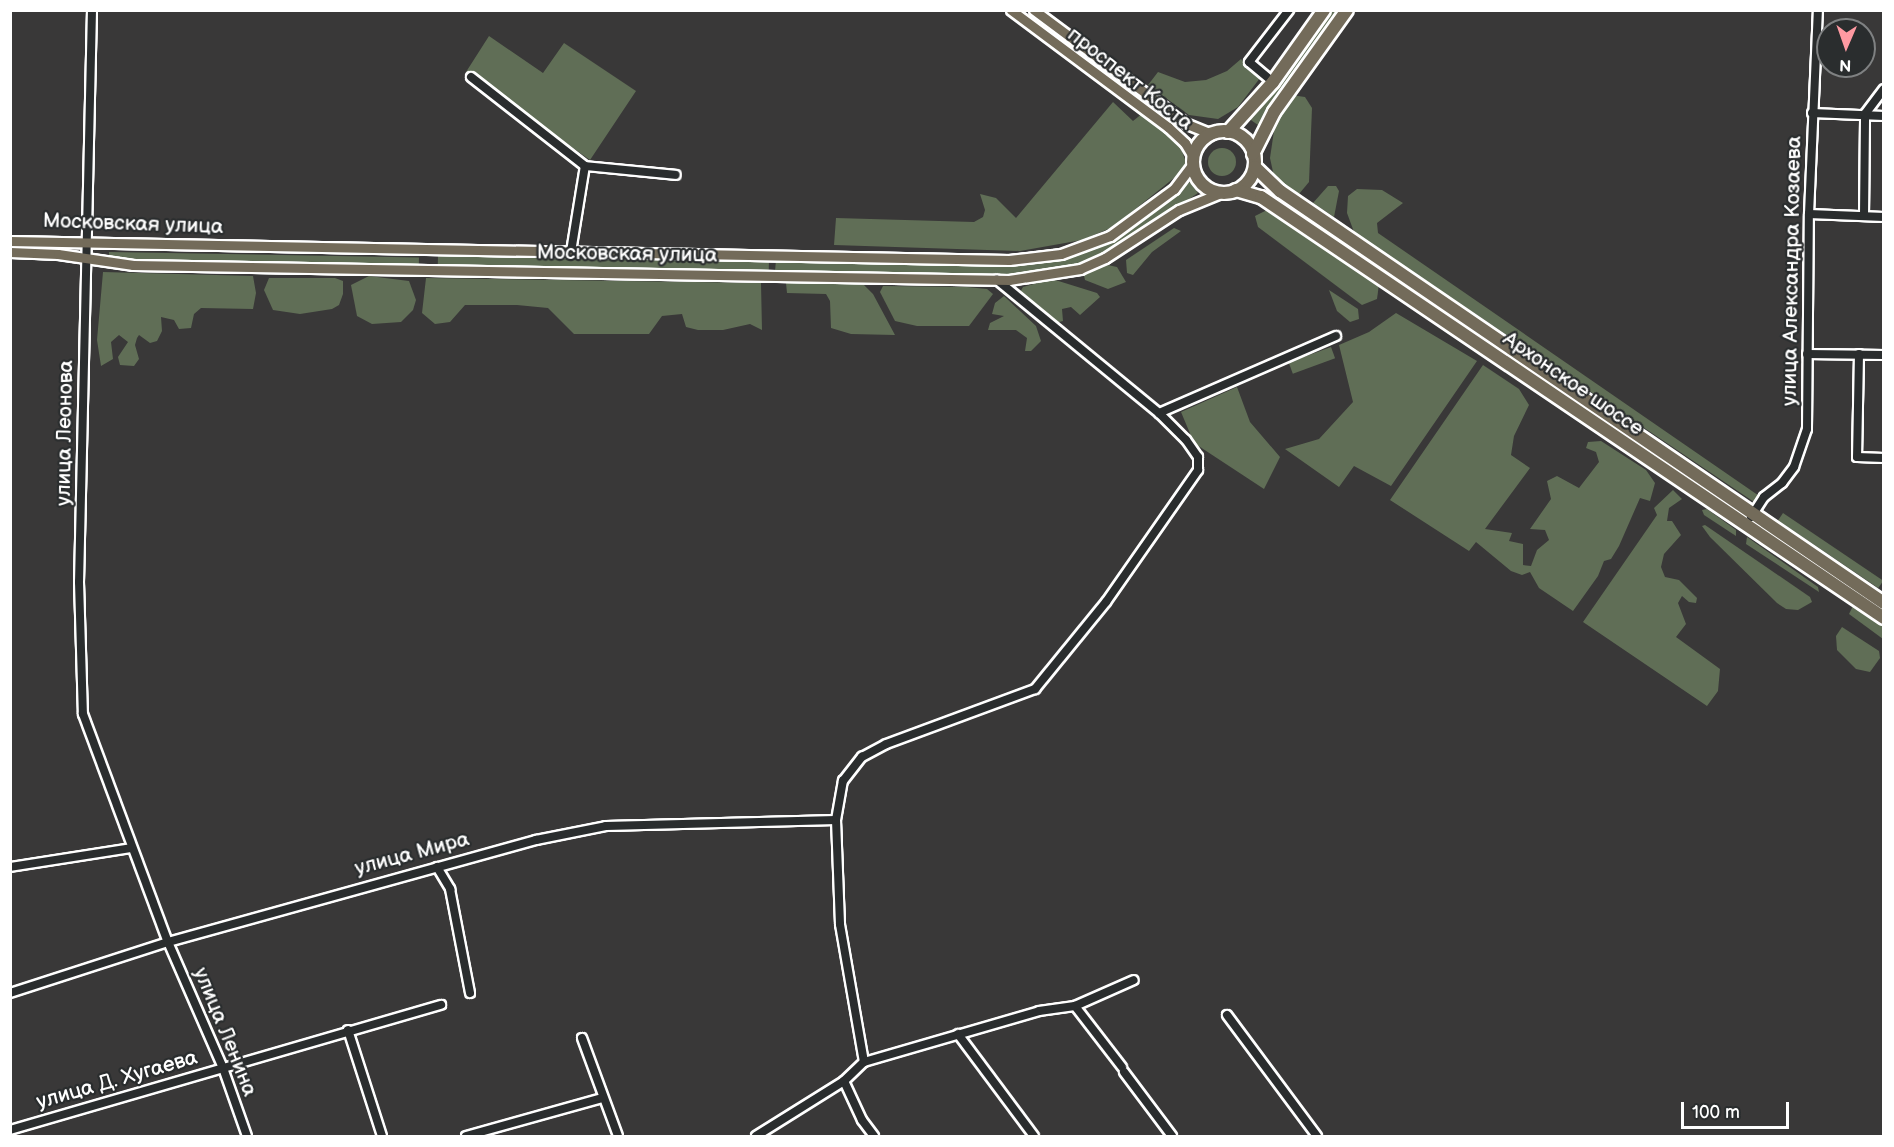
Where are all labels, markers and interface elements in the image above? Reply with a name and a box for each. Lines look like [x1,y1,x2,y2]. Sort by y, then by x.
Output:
north arrow [1816,18,1876,78]
street label: проспект Коста [1062,22,1198,136]
text: N [1839,55,1852,74]
street label: улица Александра Козаева [1777,136,1807,406]
street label: Московская улица [42,208,224,240]
street label: Московская улица [537,240,717,268]
street label: Архонское шоссе [1498,326,1648,442]
street label: улица Леонова [51,360,79,506]
street label: улица Мира [352,827,472,881]
street label: улица Ленина [188,964,262,1100]
street label: улица Д. Хугаева [34,1045,200,1115]
scale bar [1684,1090,1792,1128]
text: 100 m [1692,1102,1740,1123]

